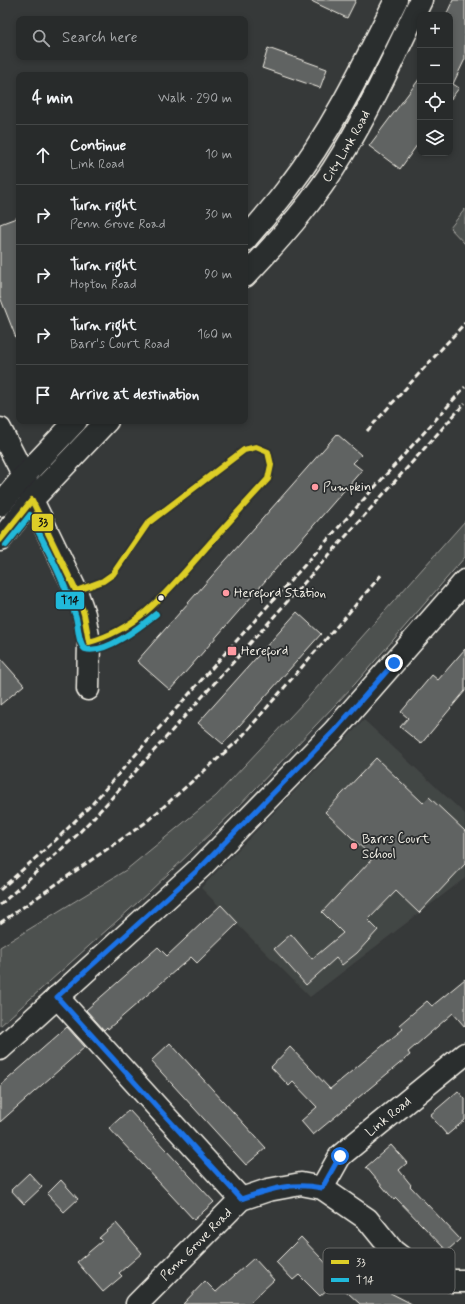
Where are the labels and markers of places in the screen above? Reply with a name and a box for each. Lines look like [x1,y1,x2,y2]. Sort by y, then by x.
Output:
place label: Pumpkin [323,479,371,496]
marker: Pumpkin [310,482,320,492]
place label: Hereford Station [234,585,326,604]
marker: Hereford Station [221,588,231,598]
unlabelled marker [156,593,166,603]
place label: Hereford [241,643,288,662]
marker: Hereford [226,645,238,657]
place label: Barrs Court School [362,831,430,863]
marker: Barrs Court School [349,841,359,851]

